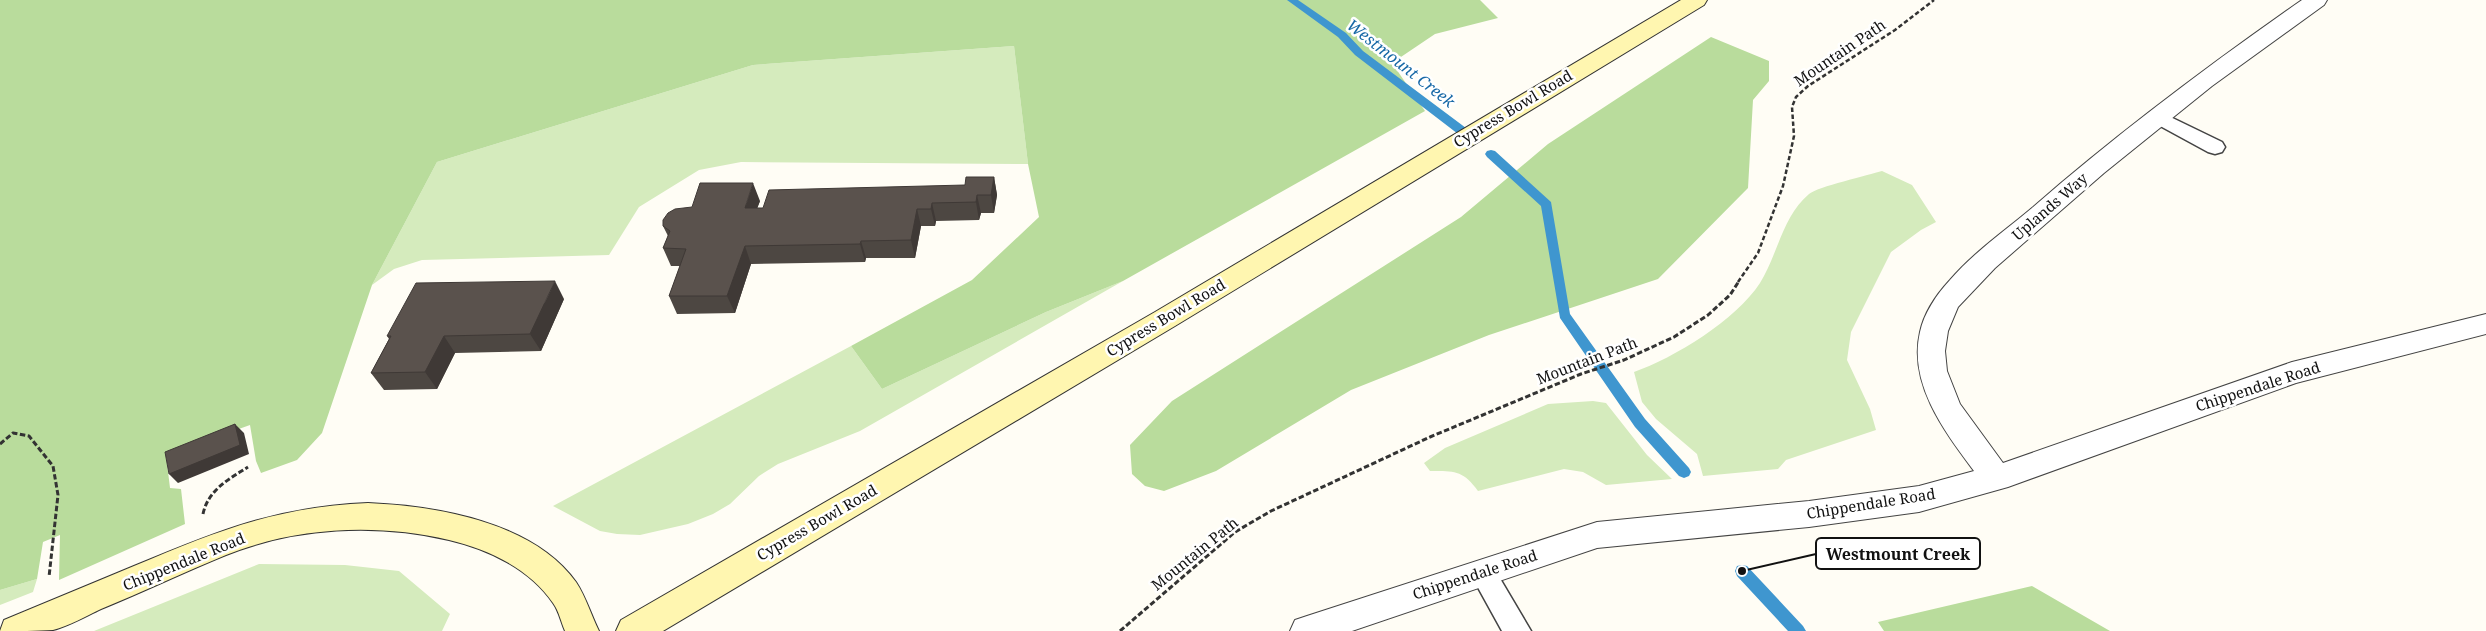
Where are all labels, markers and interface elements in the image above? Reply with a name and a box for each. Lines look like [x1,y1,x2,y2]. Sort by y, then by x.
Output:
water label: Westmount Creek [1342,14,1460,113]
street label: Mountain Path [1790,14,1890,90]
street label: Cypress Bowl Road [1449,65,1576,152]
street label: Uplands Way [2007,168,2092,245]
street label: Cypress Bowl Road [1102,274,1229,361]
street label: Mountain Path [1533,332,1640,388]
street label: Chippendale Road [2193,356,2323,416]
street label: Cypress Bowl Road [753,480,880,565]
street label: Chippendale Road [1805,483,1937,523]
street label: Mountain Path [1147,512,1242,594]
street label: Chippendale Road [120,527,248,595]
callout: Westmount Creek [1816,538,1980,569]
text: Westmount Creek [1826,543,1971,565]
street label: Chippendale Road [1410,544,1540,604]

